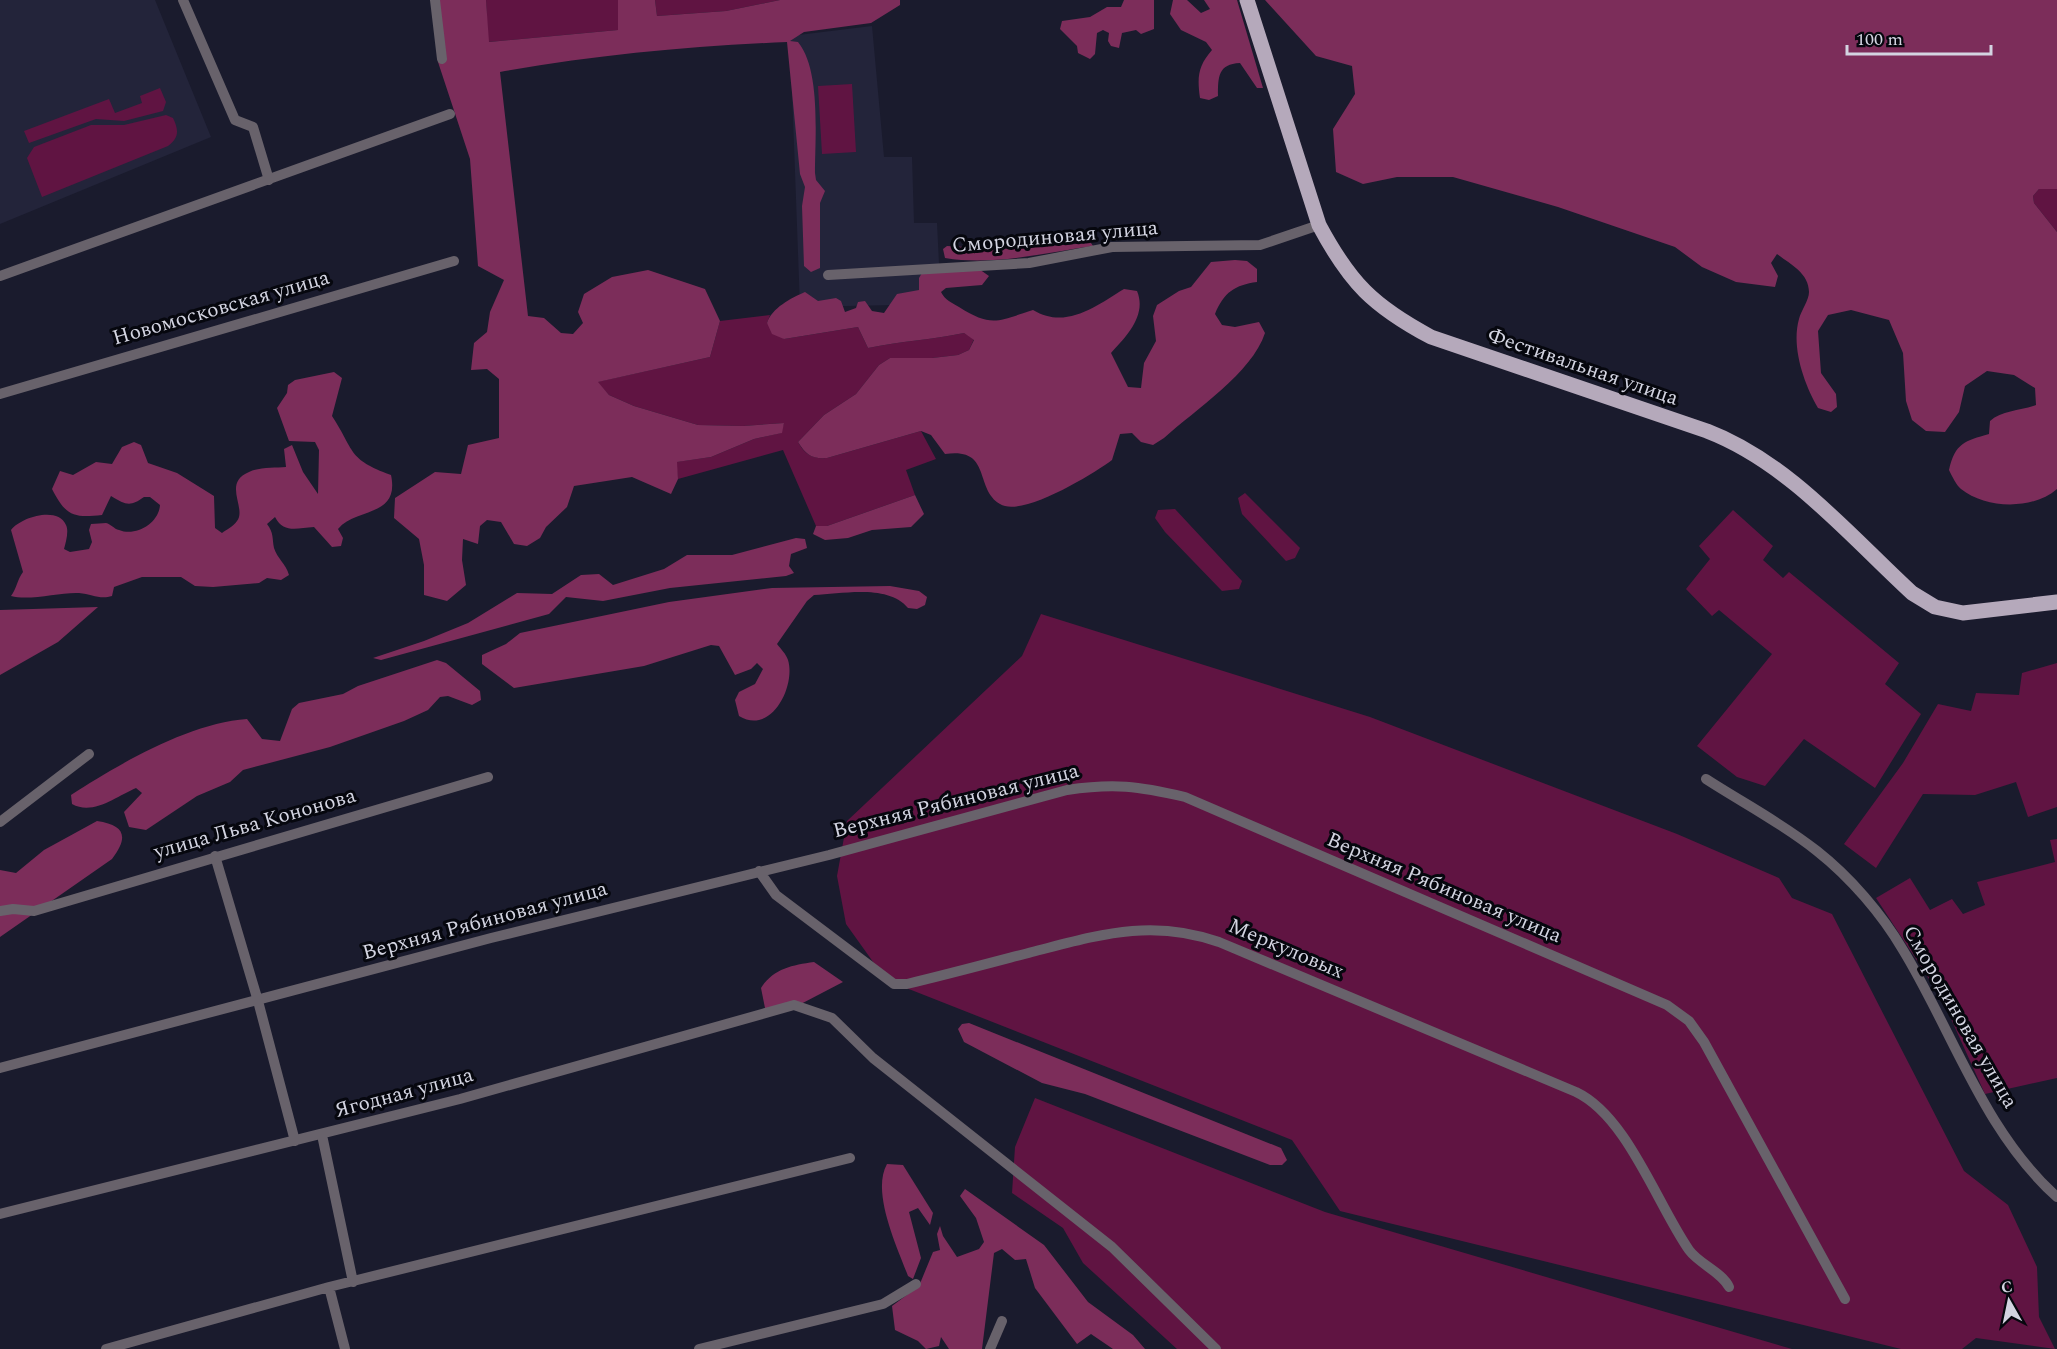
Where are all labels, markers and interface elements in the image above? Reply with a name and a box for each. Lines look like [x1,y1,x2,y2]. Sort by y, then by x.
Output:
scale bar [1847,18,1991,56]
text: 100 m [1856,26,1903,53]
street label: Смородиновая улица [951,212,1160,262]
street label: Новомосковская улица [109,261,334,354]
street label: Фестивальная улица [1483,319,1683,415]
street label: Верхняя Рябиновая улица [830,755,1083,847]
street label: улица Льва Кононова [149,780,361,868]
street label: Верхняя Рябиновая улица [1321,824,1567,952]
street label: Верхняя Рябиновая улица [359,873,612,969]
street label: Меркуловых [1223,910,1349,988]
street label: Смородиновая улица [1894,919,2026,1115]
street label: Ягодная улица [331,1059,478,1127]
north arrow [1979,1271,2039,1331]
text: С [1999,1274,2014,1300]

